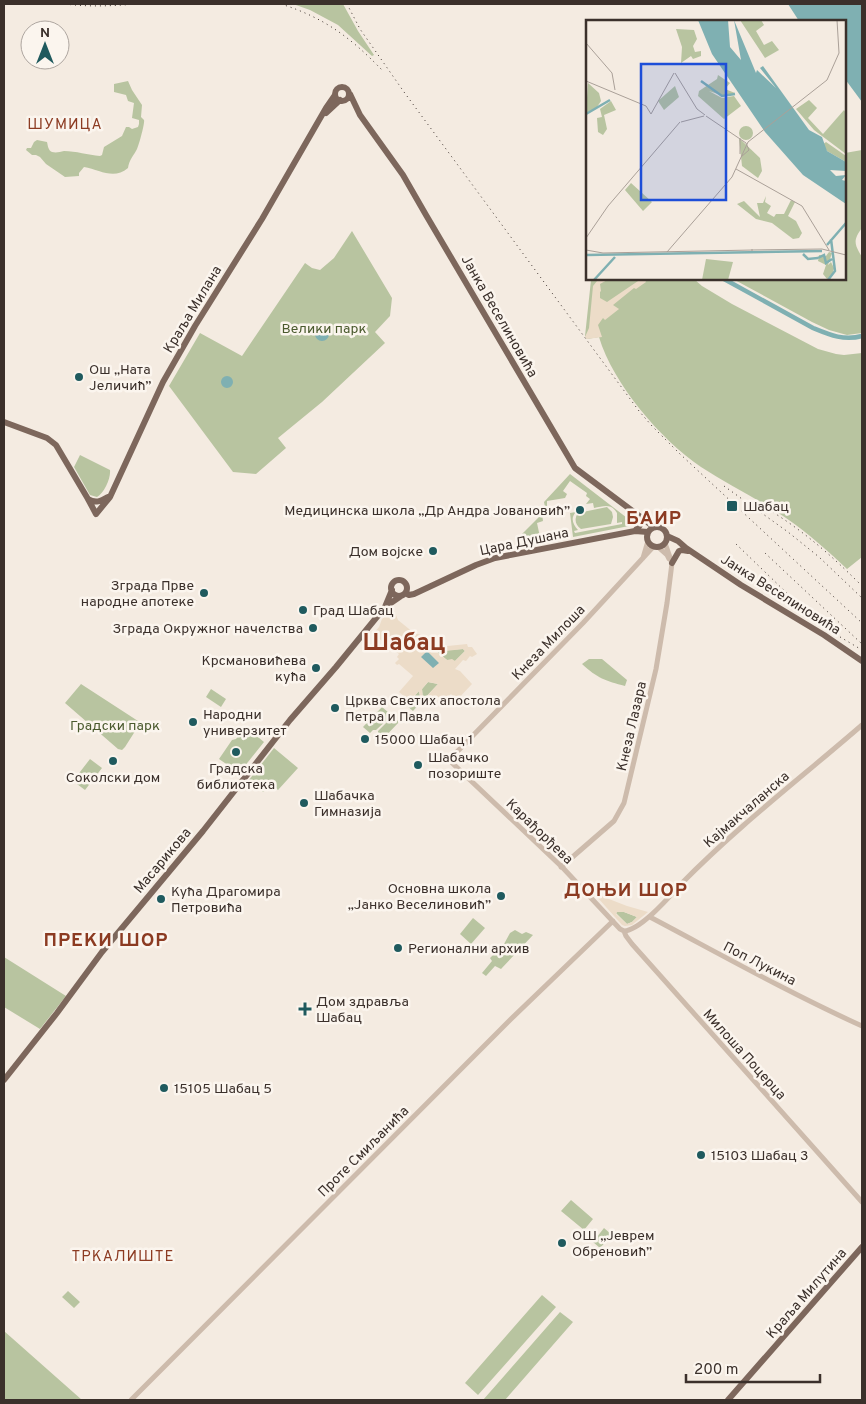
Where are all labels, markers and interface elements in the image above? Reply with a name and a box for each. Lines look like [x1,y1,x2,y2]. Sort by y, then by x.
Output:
north arrow [20,20,70,70]
inset map [586,20,846,280]
text: N [40,25,50,42]
district label: ШУМИЦА [27,116,103,135]
street label: Јанка Веселиновића [457,253,541,381]
street label: Краља Милана [160,263,226,357]
park label: Велики парк [281,321,367,338]
place label: Ош „Ната Јеличић” [89,362,151,395]
marker: Ош „Ната Јеличић” [73,371,85,383]
marker: Шабац [725,499,739,513]
place label: Шабац [743,499,789,516]
place label: Медицинска школа „Др Андра Јовановић” [284,503,570,520]
marker: Медицинска школа „Др Андра Јовановић” [574,504,586,516]
district label: БАИР [626,507,682,531]
street label: Цара Душана [478,525,570,560]
place label: Дом војске [349,544,423,561]
marker: Дом војске [427,545,439,557]
street label: Јанка Веселиновића [717,551,843,639]
place label: Зграда Прве народне апотеке [81,578,194,611]
marker: Зграда Прве народне апотеке [198,587,210,599]
street label: Кнеза Милоша [509,602,589,684]
place label: Град Шабац [313,603,394,620]
marker: Град Шабац [297,604,309,616]
place label: Зграда Окружног начелства [113,621,303,638]
marker: Зграда Окружног начелства [307,622,319,634]
district label: Шабац [363,629,445,659]
place label: Крсмановићева кућа [201,653,306,686]
marker: Крсмановићева кућа [310,662,322,674]
street label: Кнеза Лазара [614,680,651,773]
place label: Црква Светих апостола Петра и Павла [345,693,501,726]
marker: Црква Светих апостола Петра и Павла [329,702,341,714]
place label: Народни универзитет [203,707,287,740]
marker: Народни универзитет [187,716,199,728]
park label: Градски парк [70,718,160,735]
place label: 15000 Шабац 1 [375,732,473,749]
marker: 15000 Шабац 1 [359,733,371,745]
marker: Градска библиотека [230,746,242,758]
place label: Шабачко позориште [428,750,501,783]
marker: Соколски дом [107,755,119,767]
marker: Шабачко позориште [412,759,424,771]
place label: Градска библиотека [197,761,275,794]
street label: Кајмакчаланска [701,768,793,852]
place label: Соколски дом [66,770,160,787]
place label: Шабачка Гимназија [314,788,382,821]
street label: Карађорђева [502,796,576,868]
marker: Шабачка Гимназија [298,797,310,809]
street label: Масарикова [131,825,195,897]
district label: ДОЊИ ШОР [564,879,688,903]
place label: Основна школа „Јанко Веселиновић” [348,881,491,914]
place label: Кућа Драгомира Петровића [171,884,281,917]
marker: Основна школа „Јанко Веселиновић” [495,890,507,902]
marker: Кућа Драгомира Петровића [155,893,167,905]
district label: ПРЕКИ ШОР [43,929,169,953]
street label: Поп Лукина [720,939,799,990]
place label: Регионални архив [408,941,530,958]
marker: Регионални архив [392,942,404,954]
place label: Дом здравља Шабац [316,994,409,1027]
marker: Дом здравља Шабац [298,1002,312,1016]
street label: Милоша Поцерца [699,1006,789,1104]
place label: 15105 Шабац 5 [174,1081,272,1098]
marker: 15105 Шабац 5 [158,1082,170,1094]
street label: Проте Смиљанића [315,1103,413,1201]
place label: 15103 Шабац 3 [711,1148,808,1165]
marker: 15103 Шабац 3 [695,1149,707,1161]
place label: ОШ „Јеврем Обреновић” [572,1228,654,1261]
marker: ОШ „Јеврем Обреновић” [556,1237,568,1249]
street label: Краља Милутина [763,1245,851,1343]
district label: ТРКАЛИШТЕ [72,1248,174,1267]
scale bar [686,1352,820,1384]
text: 200 m [694,1361,739,1380]

